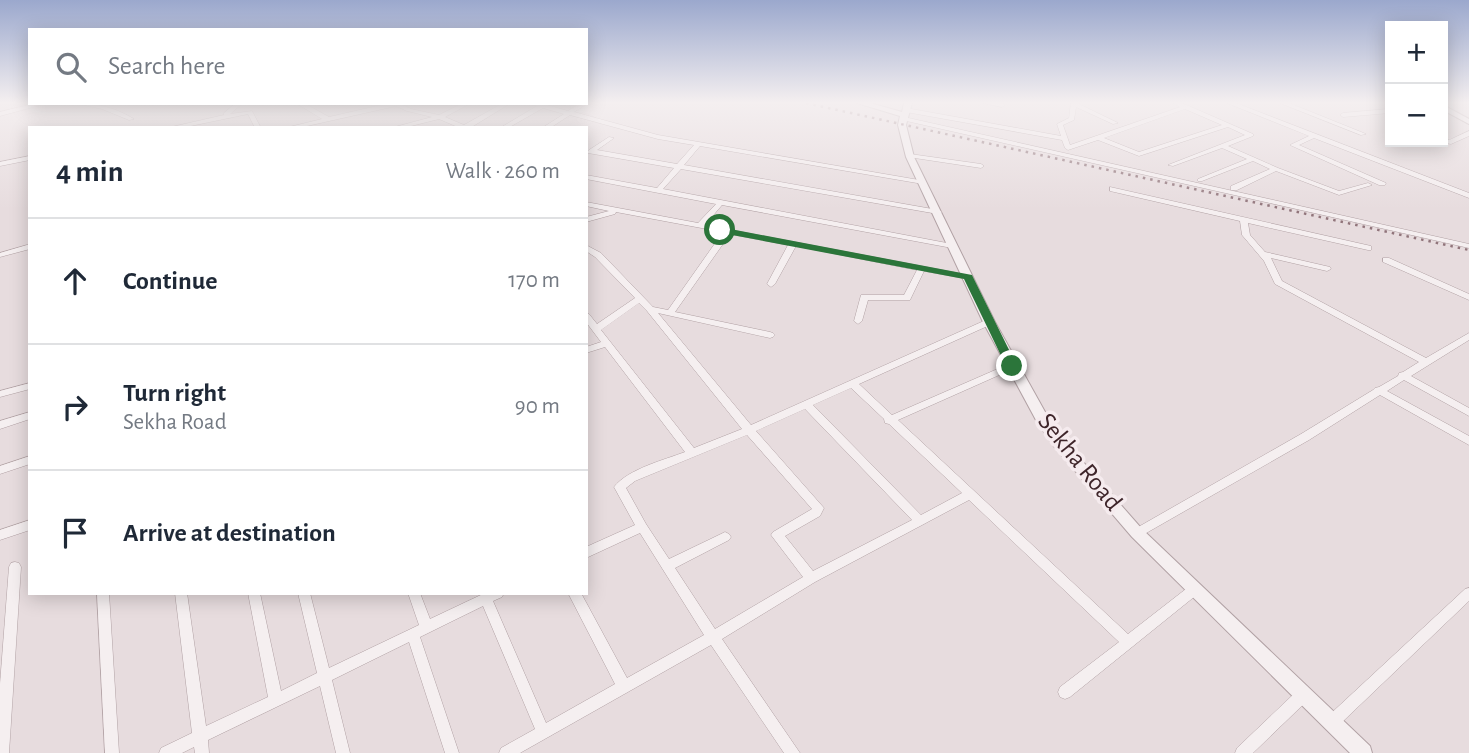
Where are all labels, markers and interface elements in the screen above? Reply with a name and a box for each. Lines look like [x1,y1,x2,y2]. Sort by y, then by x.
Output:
map controls [1385,21,1448,147]
button: + [1385,21,1448,84]
search box [28,28,588,105]
icon: search [52,48,90,86]
text: Search here [108,53,226,79]
button: − [1385,84,1448,147]
text: 4 min [56,157,124,187]
text: Walk · 260 m [445,160,560,183]
route start [704,214,735,245]
icon: ahead [56,262,94,300]
text: Continue [123,268,218,294]
text: 170 m [508,269,560,292]
route end [996,350,1027,381]
text: Turn right [123,380,226,406]
icon: right [56,388,94,426]
text: 90 m [515,395,560,418]
street label: Sekha Road [1033,408,1127,516]
text: Sekha Road [123,411,227,434]
icon: arrive [56,514,94,552]
text: Arrive at destination [123,520,336,546]

